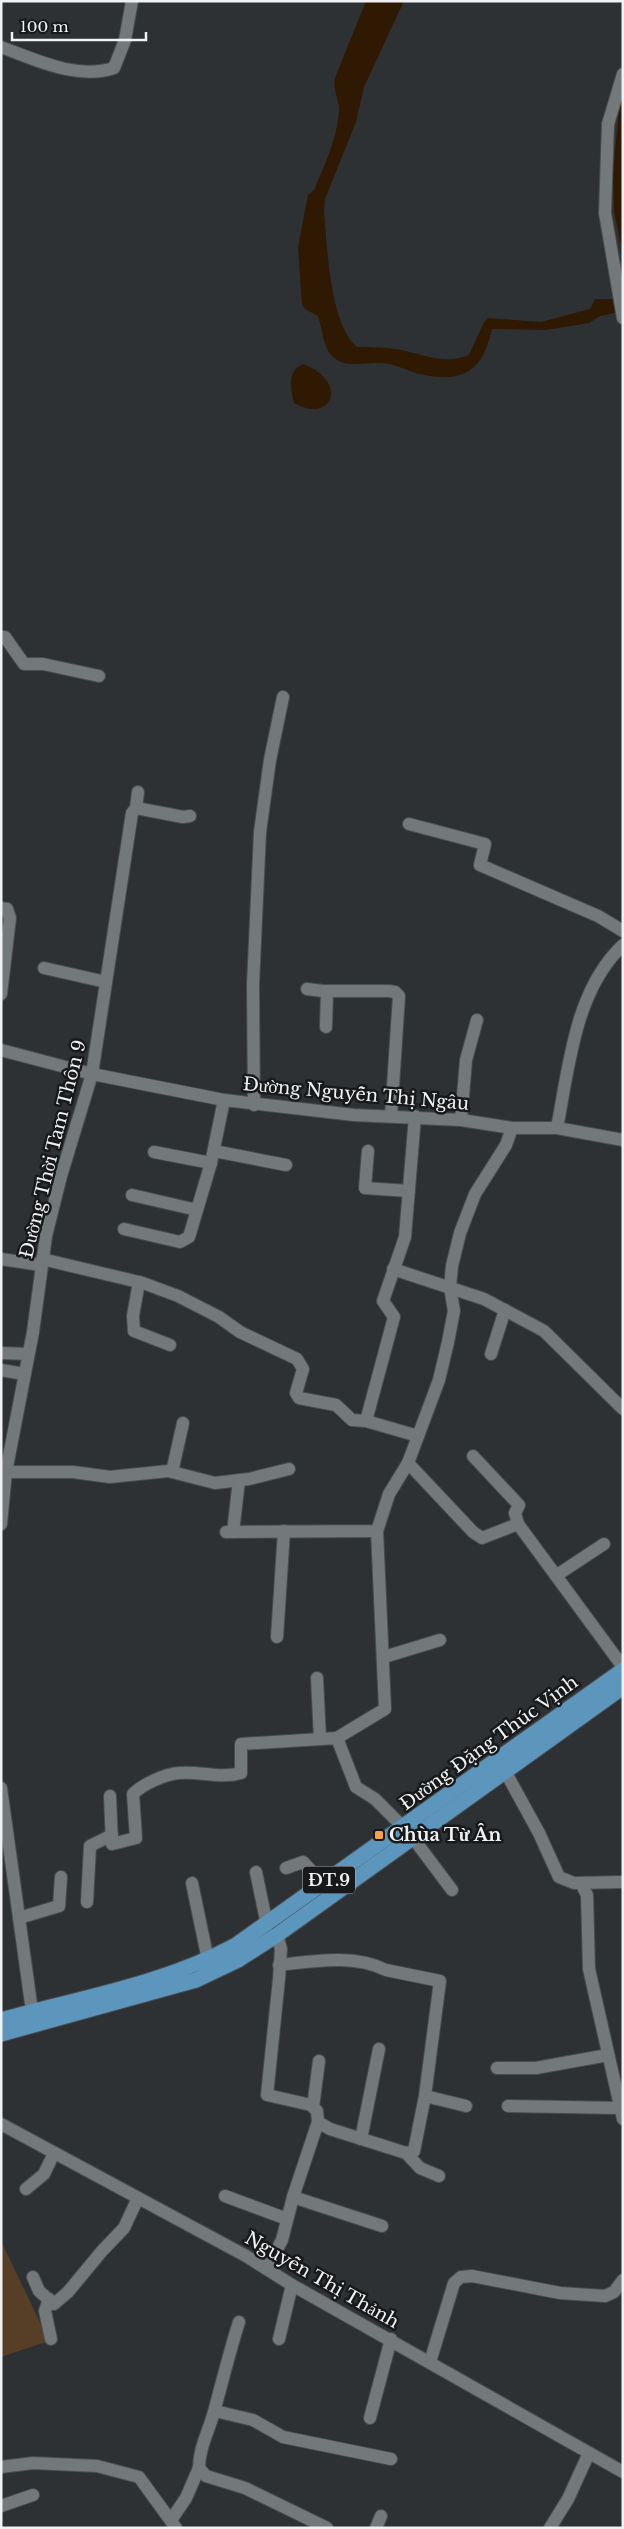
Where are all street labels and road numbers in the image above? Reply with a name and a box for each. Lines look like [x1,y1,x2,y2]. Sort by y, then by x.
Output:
street label: Đường Thời Tam Thôn 9 [15,1038,91,1260]
street label: Đường Nguyễn Thị Ngâu [242,1073,470,1115]
street label: Đường Đặng Thúc Vịnh [396,1671,582,1815]
road number: ĐT.9 [303,1866,355,1894]
street label: Nguyễn Thị Thảnh [241,2227,403,2333]

